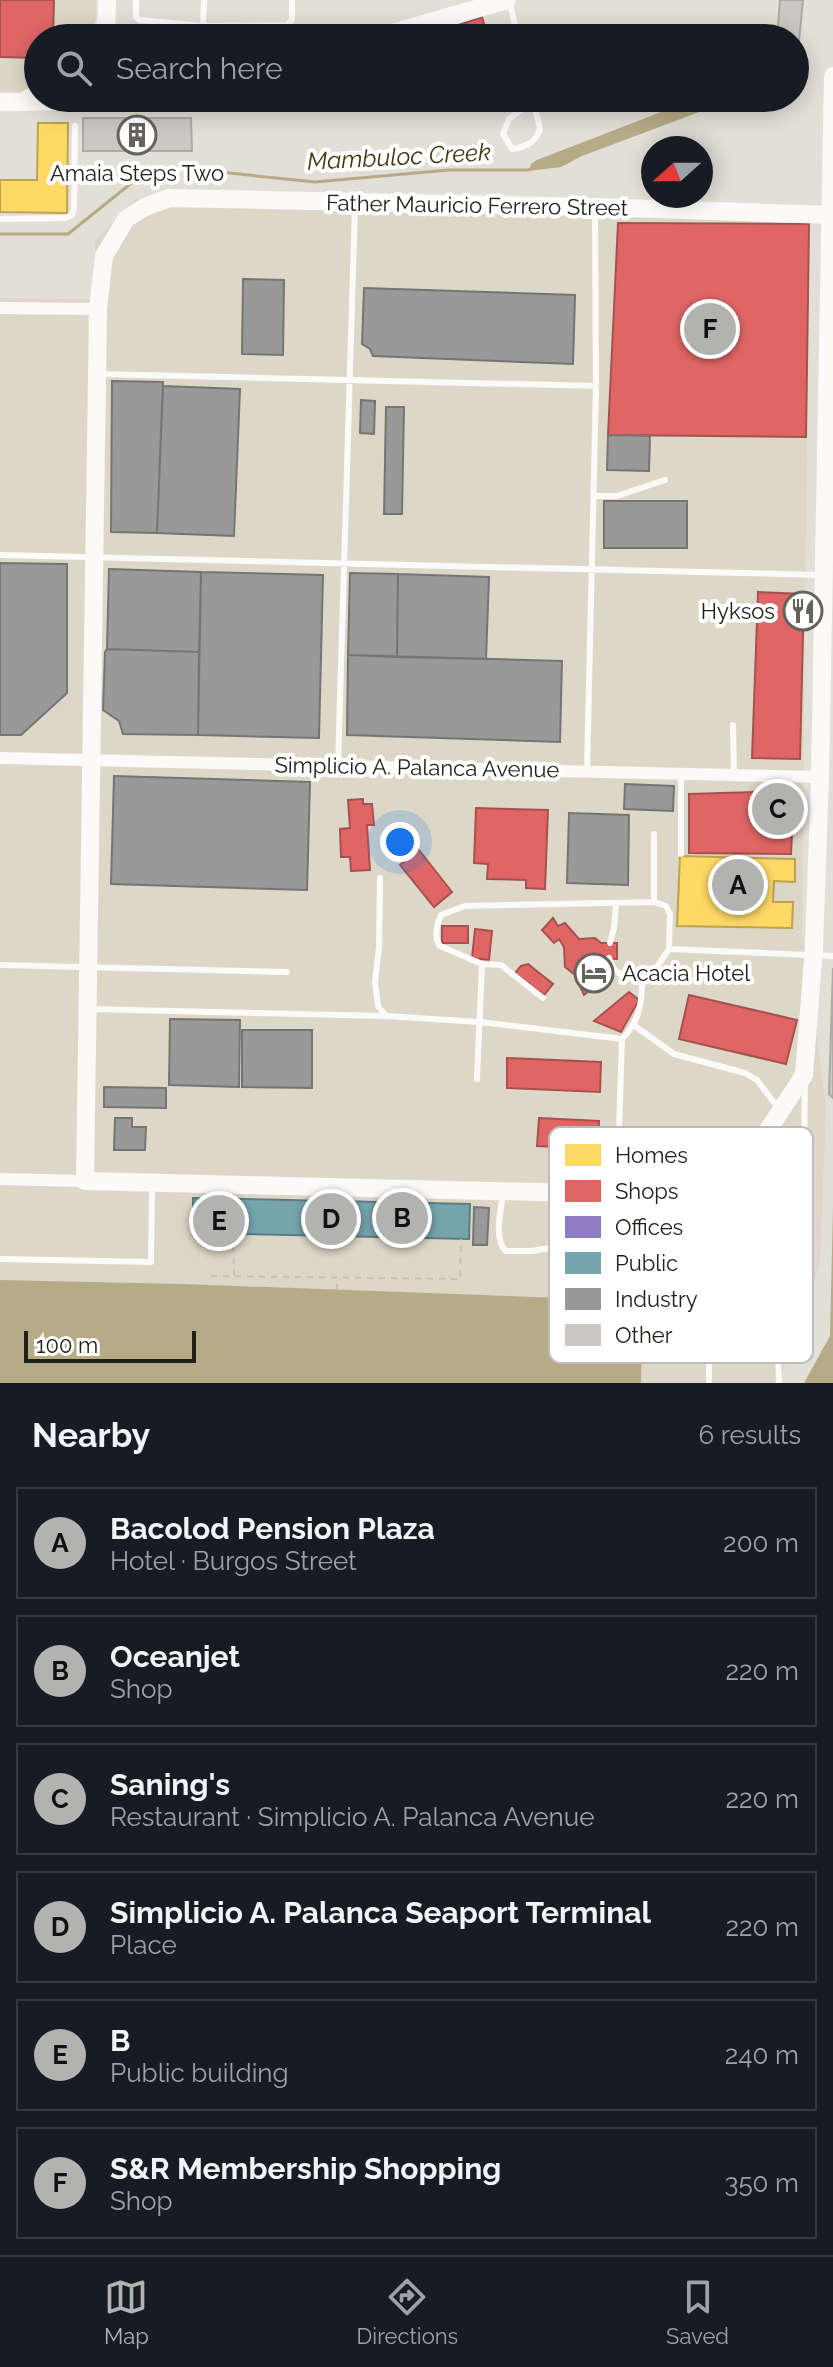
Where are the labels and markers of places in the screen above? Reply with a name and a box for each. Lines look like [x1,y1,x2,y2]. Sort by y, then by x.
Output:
building icon: Amaia Steps Two [116,114,158,156]
place label: Amaia Steps Two [50,160,224,186]
pin: F [684,299,736,359]
restaurant icon: Hyksos [782,590,824,632]
place label: Hyksos [701,598,775,624]
pin: C [752,779,804,839]
pin: A [712,855,764,915]
hotel icon: Acacia Hotel [573,952,615,994]
place label: Acacia Hotel [622,960,750,986]
pin: B [376,1188,428,1248]
pin: D [305,1189,357,1249]
pin: E [193,1191,245,1251]

